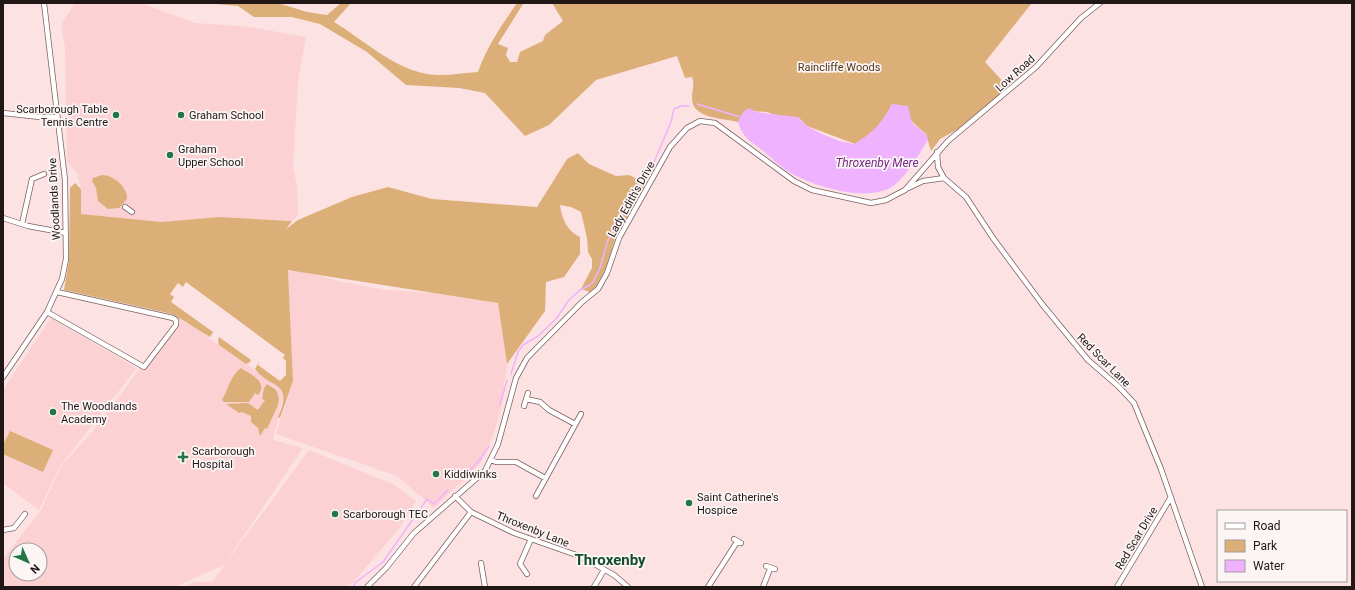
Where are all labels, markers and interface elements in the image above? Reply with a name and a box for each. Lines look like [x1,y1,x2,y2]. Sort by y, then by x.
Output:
street label: Low Road [993,52,1038,94]
park label: Raincliffe Woods [798,61,881,74]
place label: Scarborough Table Tennis Centre [16,103,108,129]
place label: Graham School [189,109,264,122]
marker: Scarborough Table Tennis Centre [111,110,121,120]
marker: Graham School [176,110,186,120]
place label: Graham Upper School [178,143,243,169]
marker: Graham Upper School [165,150,175,160]
water label: Throxenby Mere [835,156,919,170]
street label: Woodlands Drive [46,157,63,240]
street label: Lady Edith's Drive [605,159,658,239]
street label: Red Scar Lane [1074,331,1133,390]
place label: The Woodlands Academy [61,400,137,426]
marker: The Woodlands Academy [48,407,58,417]
place label: Scarborough Hospital [192,445,255,471]
marker: Scarborough Hospital [177,451,189,463]
place label: Kiddiwinks [444,468,497,481]
marker: Kiddiwinks [431,469,441,479]
place label: Saint Catherine's Hospice [697,491,779,517]
marker: Saint Catherine's Hospice [684,498,694,508]
street label: Red Scar Drive [1113,504,1160,572]
place label: Scarborough TEC [343,508,428,521]
marker: Scarborough TEC [330,509,340,519]
street label: Throxenby Lane [494,509,571,550]
legend [1217,510,1347,582]
text: Road [1253,519,1281,533]
text: Park [1253,539,1278,553]
north arrow [8,542,48,582]
district label: Throxenby [574,551,646,569]
text: Water [1253,559,1284,573]
text: N [27,561,42,576]

